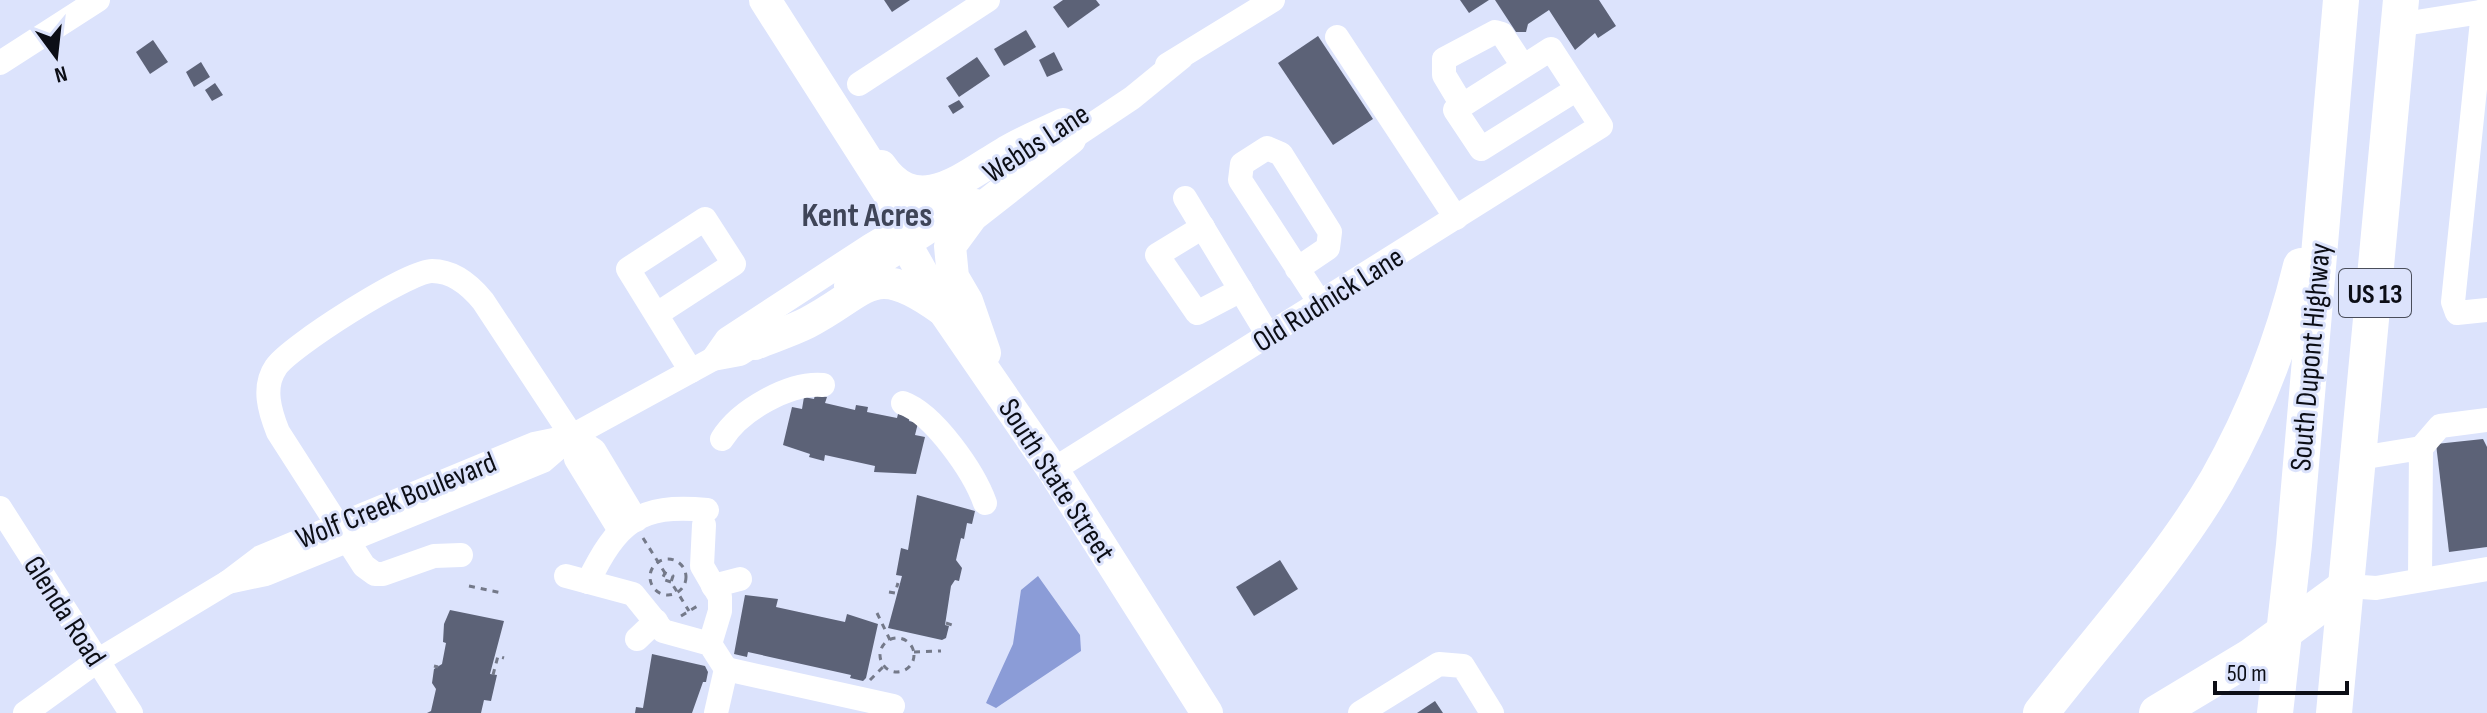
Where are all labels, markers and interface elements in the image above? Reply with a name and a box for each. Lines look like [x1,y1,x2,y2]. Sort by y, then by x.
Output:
north arrow [16,16,96,96]
text: N [52,59,70,88]
street label: Webbs Lane [977,96,1096,191]
district label: Kent Acres [802,195,932,236]
street label: Old Rudnick Lane [1247,239,1410,360]
street label: South Dupont Highway [2283,241,2339,473]
road number: US 13 [2339,269,2411,317]
street label: South State Street [990,392,1122,569]
street label: Wolf Creek Boulevard [291,444,502,557]
street label: Glenda Road [15,550,113,673]
scale bar [2215,645,2347,695]
text: 50 m [2227,659,2267,688]

